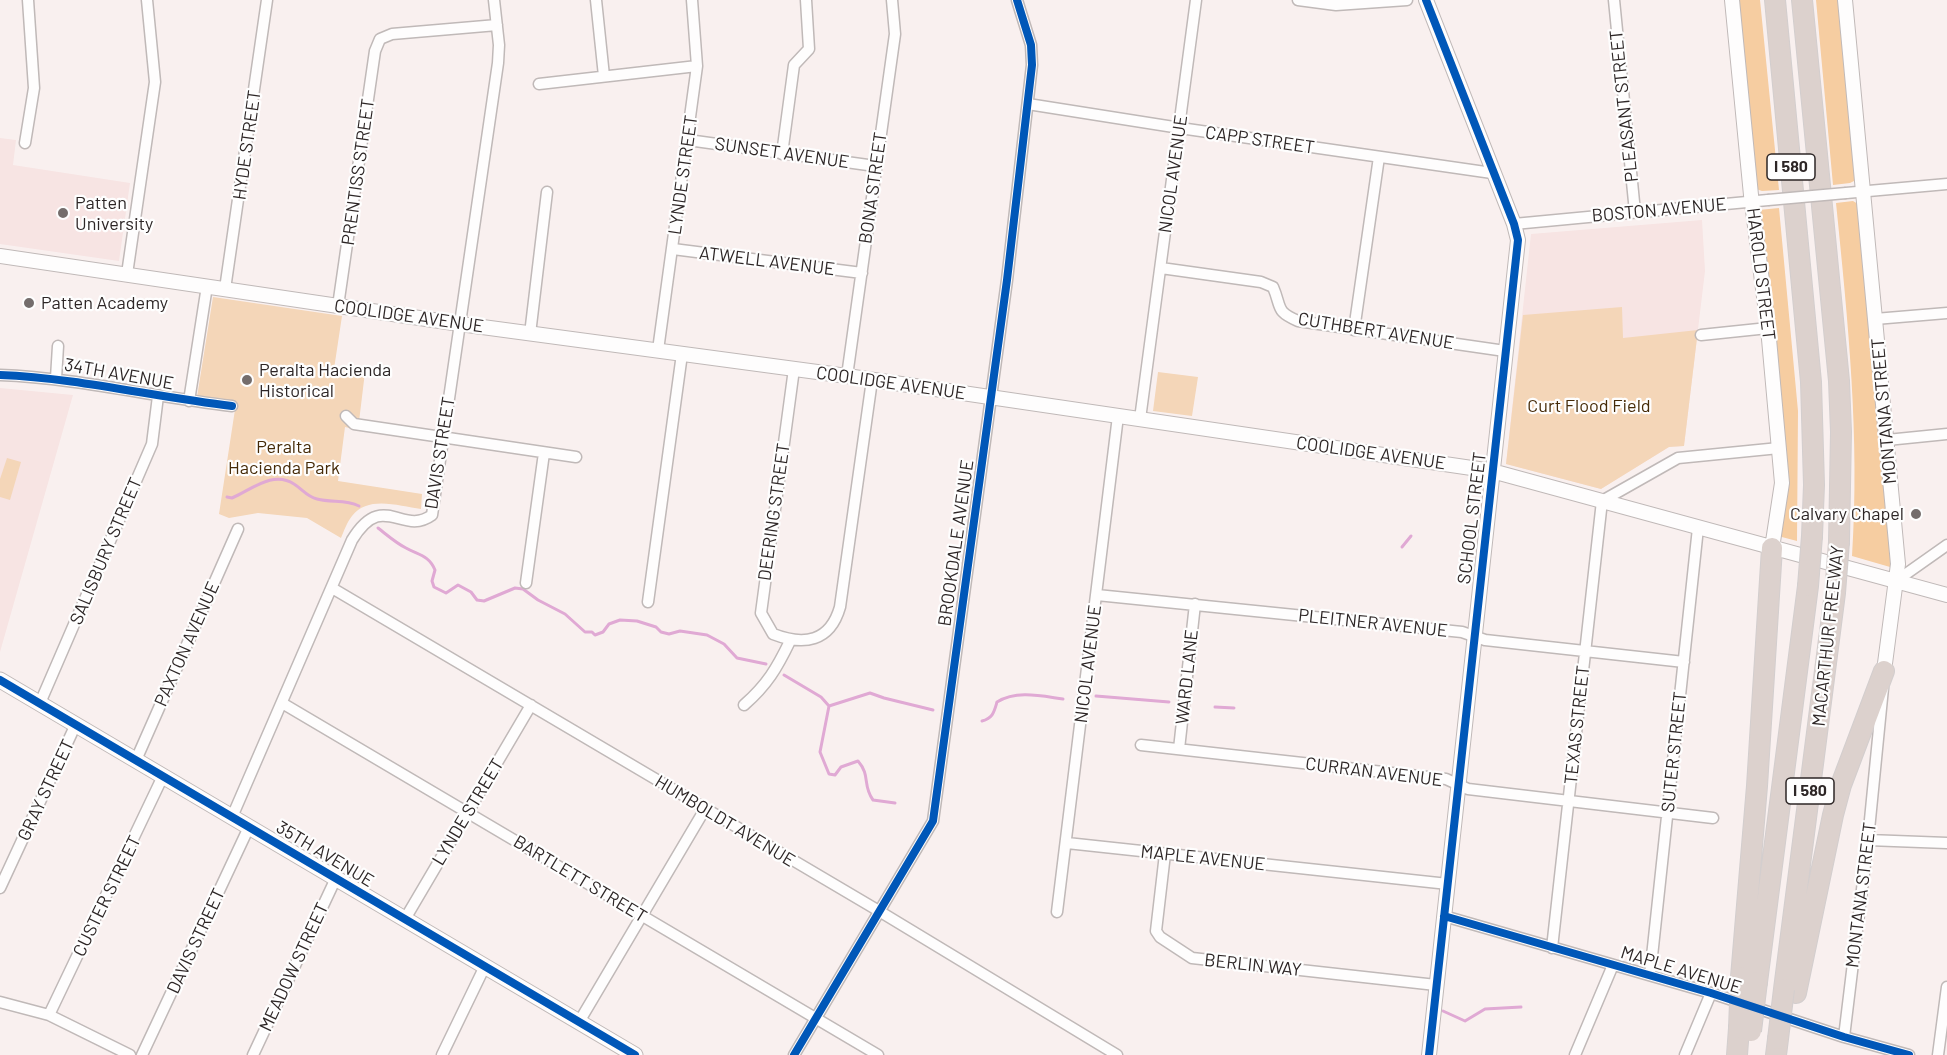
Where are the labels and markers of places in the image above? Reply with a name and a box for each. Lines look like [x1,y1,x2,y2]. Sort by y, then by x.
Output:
place label: Patten University [75,192,153,234]
marker: Patten University [56,206,70,220]
place label: Patten Academy [41,292,168,314]
marker: Patten Academy [22,296,36,310]
place label: Peralta Hacienda Historical [259,359,391,401]
marker: Peralta Hacienda Historical [240,373,254,387]
place label: Calvary Chapel [1790,503,1904,525]
marker: Calvary Chapel [1909,507,1923,521]

